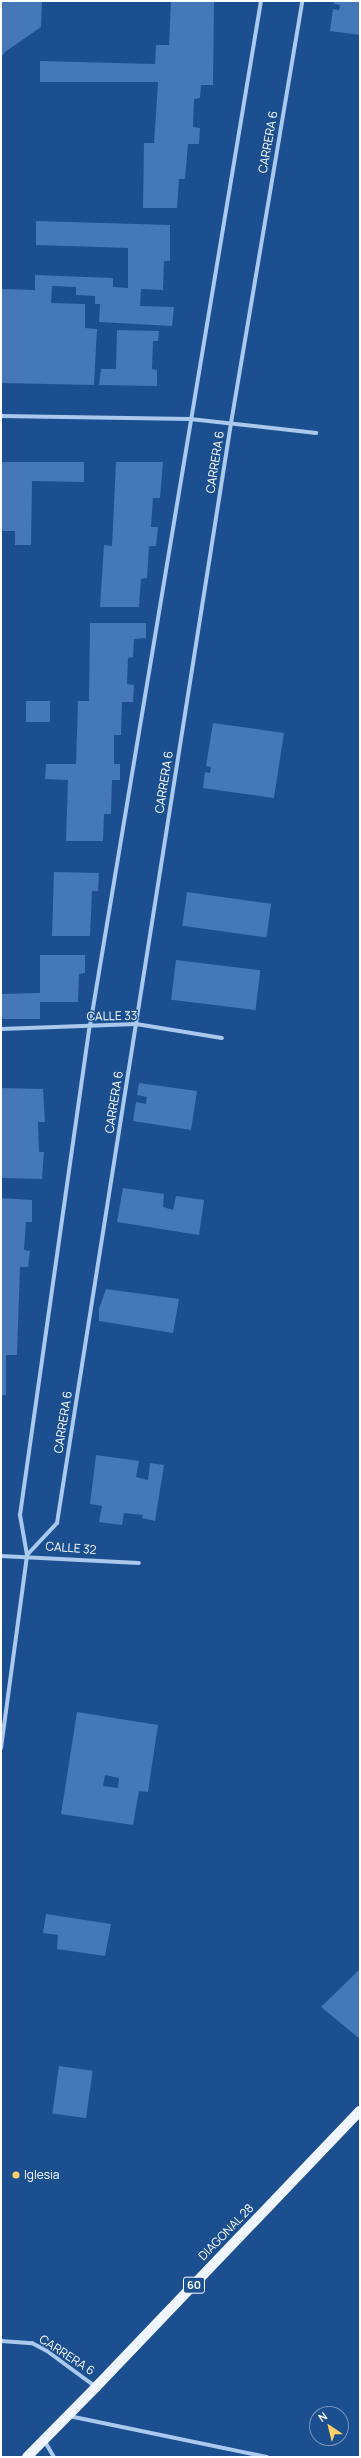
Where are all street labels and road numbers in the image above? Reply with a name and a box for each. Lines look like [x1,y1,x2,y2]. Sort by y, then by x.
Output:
street label: CARRERA 6 [255,110,281,174]
street label: CARRERA 6 [203,430,227,494]
street label: CARRERA 6 [152,750,176,814]
street label: CALLE 33 [87,1008,137,1024]
street label: CARRERA 6 [102,1070,126,1134]
street label: CARRERA 6 [51,1390,75,1454]
street label: CALLE 32 [45,1539,97,1557]
street label: DIAGONAL 28 [195,2201,257,2263]
road number: 60 [182,2276,206,2294]
street label: CARRERA 6 [37,2332,97,2378]

